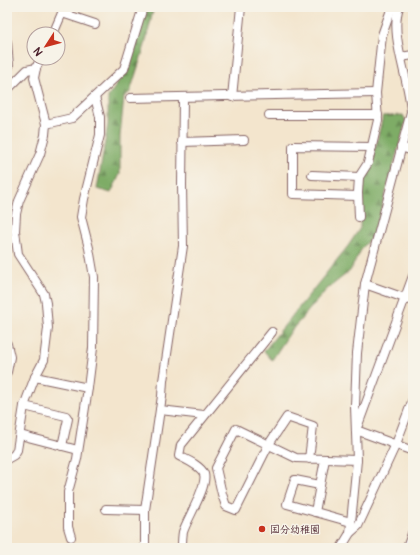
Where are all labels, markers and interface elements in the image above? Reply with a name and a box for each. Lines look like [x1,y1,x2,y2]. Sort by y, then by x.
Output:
north arrow [26,26,66,66]
text: N [31,44,46,58]
marker: 国分幼稚園 [257,524,267,534]
place label: 国分幼稚園 [270,524,320,536]

